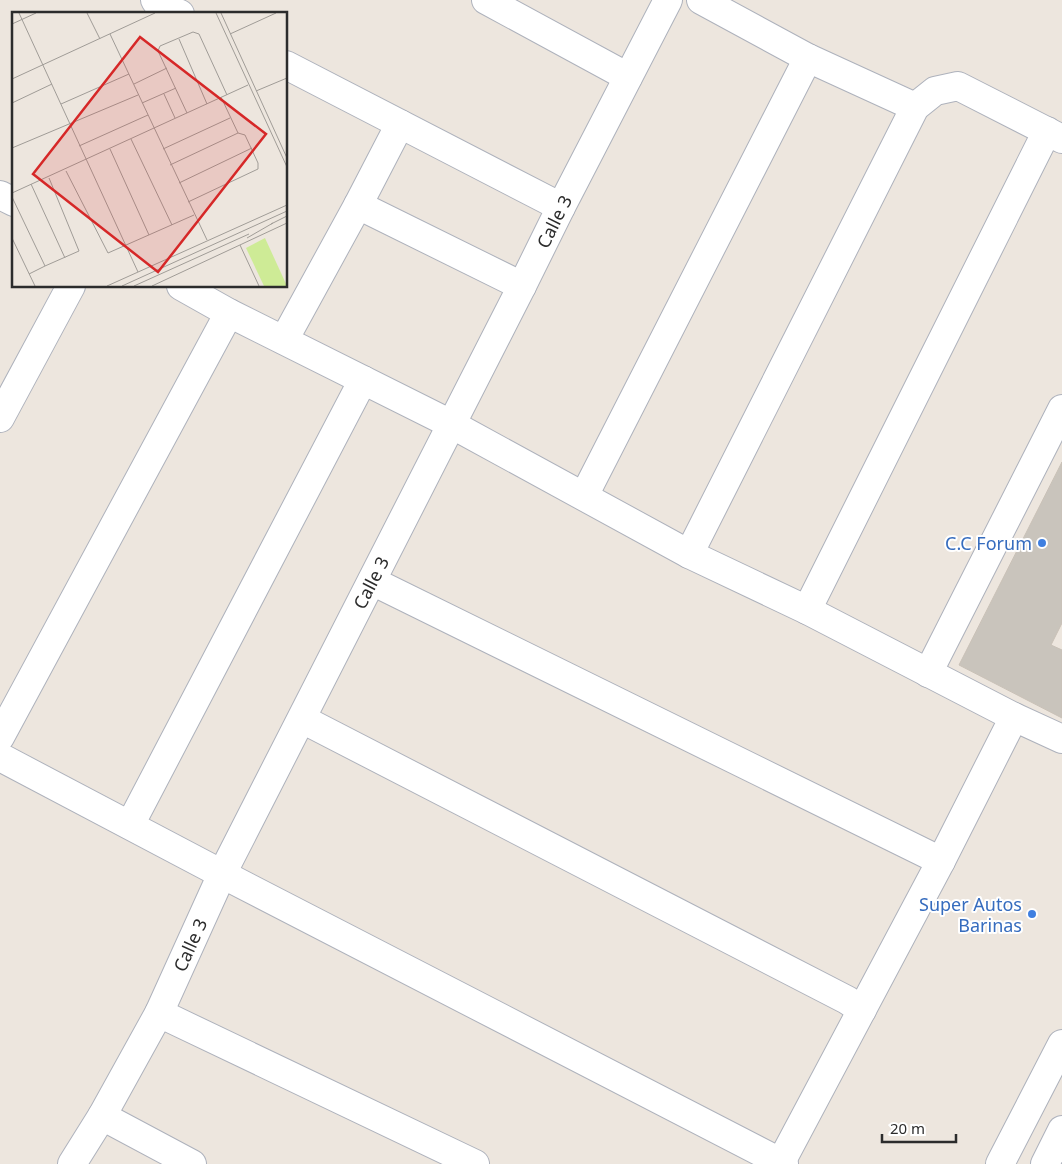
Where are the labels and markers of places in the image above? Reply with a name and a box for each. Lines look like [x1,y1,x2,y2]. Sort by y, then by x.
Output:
place label: C.C Forum [945,531,1032,555]
marker: C.C Forum [1036,537,1048,549]
place label: Super Autos Barinas [919,892,1022,937]
marker: Super Autos Barinas [1026,908,1038,920]

